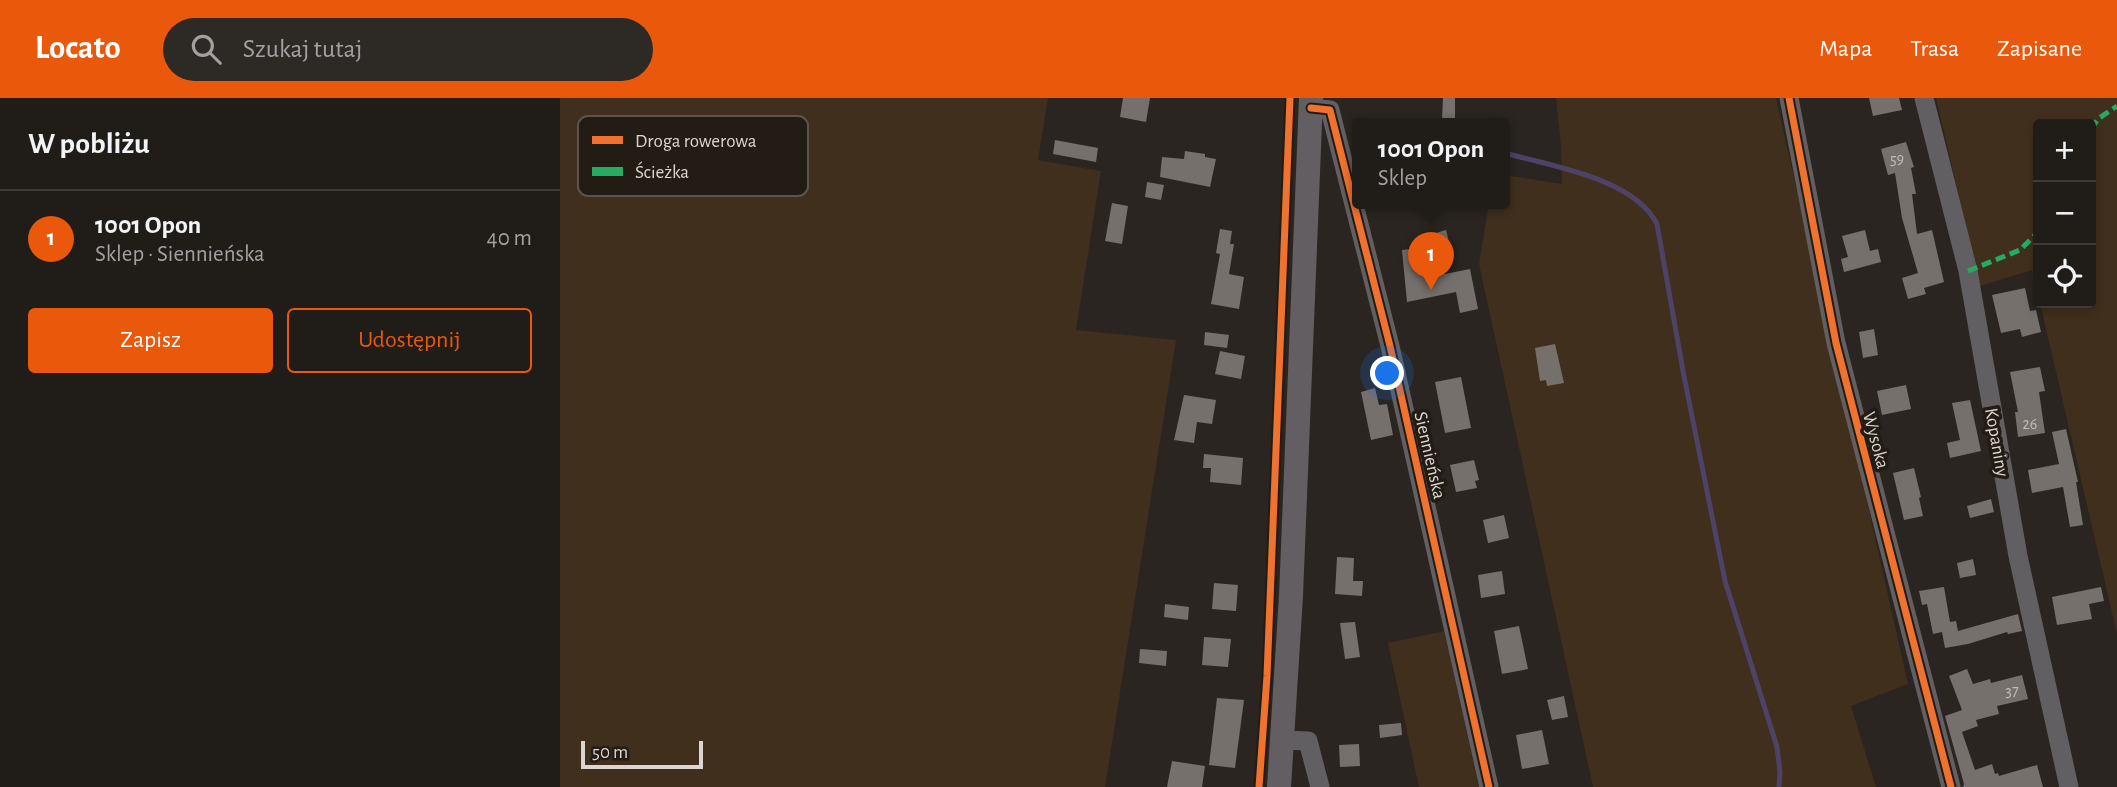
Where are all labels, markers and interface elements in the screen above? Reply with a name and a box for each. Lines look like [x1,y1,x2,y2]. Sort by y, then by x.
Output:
search box [163,18,653,81]
icon: search [187,30,225,68]
text: Locato [35,32,121,65]
text: Szukaj tutaj [243,36,362,62]
text: Mapa [1819,37,1872,61]
text: Trasa [1910,37,1959,61]
text: Zapisane [1997,37,2082,61]
legend [578,116,808,196]
popup [1352,118,1510,209]
map controls [2033,119,2096,308]
button: + [2033,119,2096,182]
text: W pobliżu [28,129,150,159]
text: Droga rowerowa [635,132,757,151]
text: 1001 Opon [1378,136,1484,162]
house number: 59 [1890,151,1904,167]
text: Ścieżka [635,161,689,182]
text: Sklep [1378,167,1427,190]
button: − [2033,182,2096,245]
text: 1001 Opon [95,212,201,238]
text: 1 [47,227,55,250]
text: 40 m [487,227,532,250]
pin: 1 [1408,232,1454,290]
text: Sklep · Siennieńska [95,243,265,266]
button: locate [2033,245,2096,308]
button: Zapisz [28,308,273,373]
button: Udostępnij [287,308,532,373]
your location [1370,356,1404,390]
street label: Kopaniny [1981,406,2012,478]
street label: Siennieńska [1410,410,1449,501]
street label: Wysoka [1859,410,1892,471]
house number: 26 [2023,416,2037,432]
house number: 37 [2005,683,2019,699]
scale bar [581,738,704,770]
text: 50 m [592,743,628,762]

